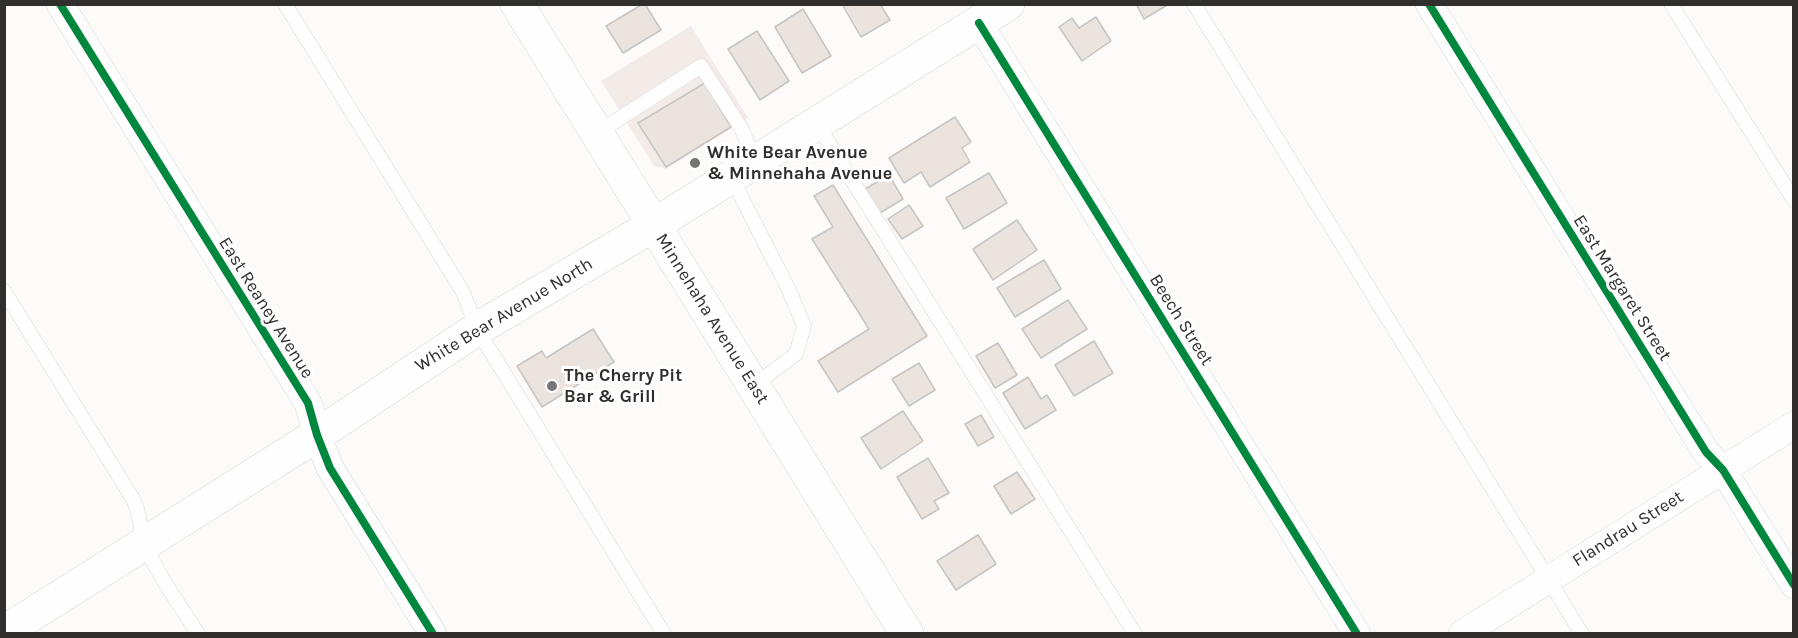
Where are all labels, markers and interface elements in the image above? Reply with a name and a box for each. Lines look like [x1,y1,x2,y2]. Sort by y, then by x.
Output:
place label: White Bear Avenue & Minnehaha Avenue [707,142,892,184]
marker: White Bear Avenue & Minnehaha Avenue [688,156,702,170]
street label: East Margaret Street [1568,211,1676,365]
street label: Minnehaha Avenue East [651,230,773,408]
street label: East Reaney Avenue [214,233,318,383]
street label: White Bear Avenue North [411,253,597,377]
street label: Beech Street [1144,270,1218,370]
place label: The Cherry Pit Bar & Grill [564,365,682,407]
marker: The Cherry Pit Bar & Grill [545,379,559,393]
street label: Flandrau Street [1568,486,1688,572]

